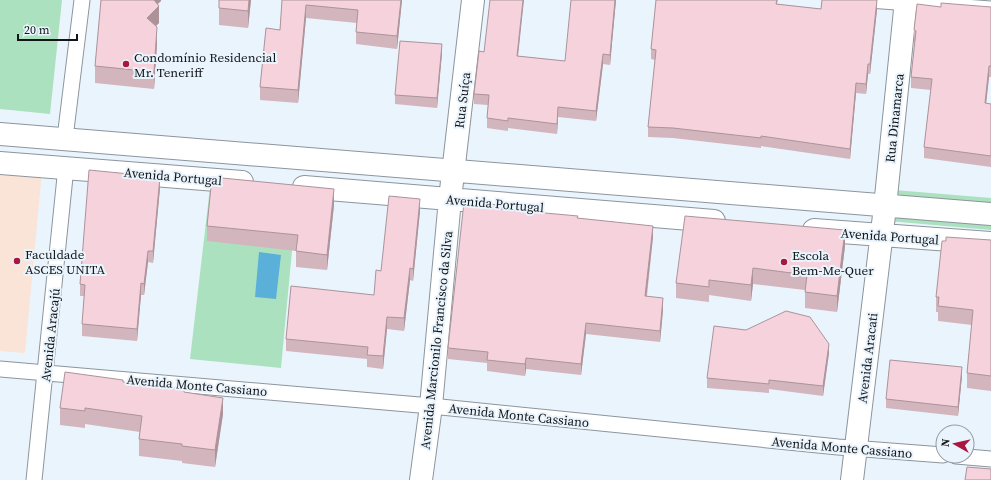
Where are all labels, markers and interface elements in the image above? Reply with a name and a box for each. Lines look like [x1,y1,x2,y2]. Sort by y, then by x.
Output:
scale bar [18,16,77,42]
text: 20 m [24,22,50,38]
place label: Condomínio Residencial Mr. Teneriff [134,49,276,81]
marker: Condomínio Residencial Mr. Teneriff [121,59,131,69]
street label: Rua Suíça [451,71,474,129]
street label: Rua Dinamarca [881,72,908,164]
street label: Avenida Portugal [123,164,223,189]
street label: Avenida Portugal [445,191,545,216]
street label: Avenida Portugal [840,225,940,248]
street label: Avenida Marcionilo Francisco da Silva [417,230,456,450]
place label: Faculdade ASCES UNITA [25,246,106,278]
place label: Escola Bem-Me-Quer [792,247,874,279]
marker: Faculdade ASCES UNITA [12,256,22,266]
marker: Escola Bem-Me-Quer [779,257,789,267]
street label: Avenida Aracajú [37,287,64,383]
street label: Avenida Aracati [854,312,881,404]
street label: Avenida Monte Cassiano [126,371,268,400]
street label: Avenida Monte Cassiano [448,400,590,431]
north arrow [935,424,975,464]
street label: Avenida Monte Cassiano [771,433,913,462]
text: N [938,438,954,448]

